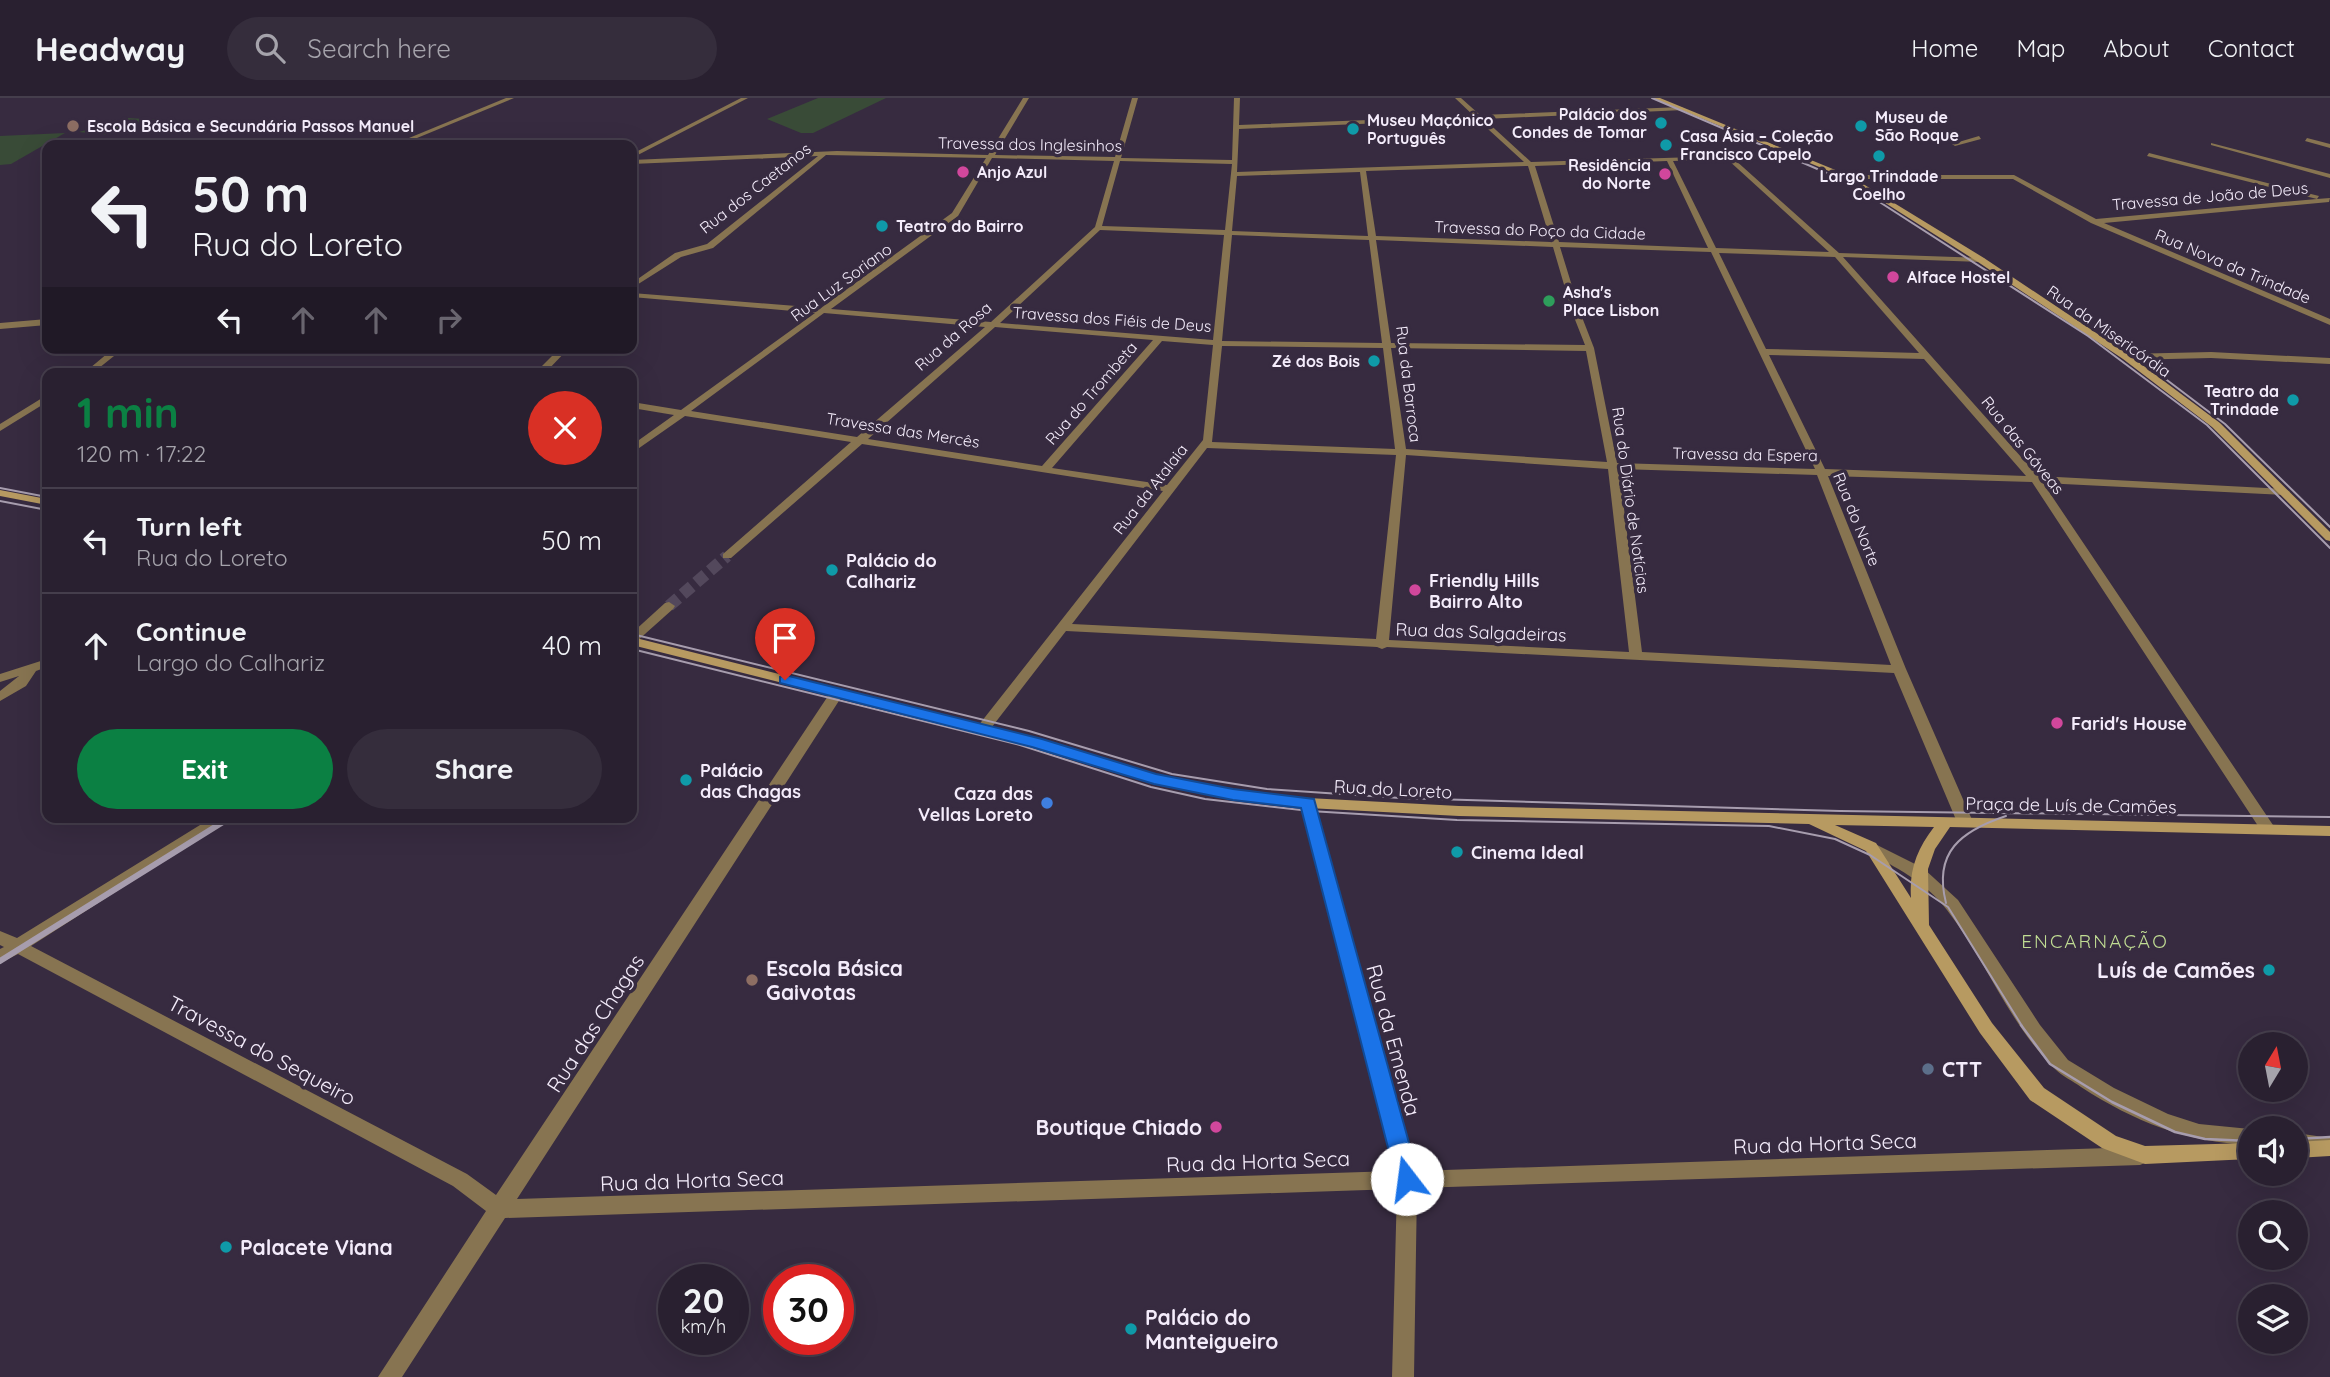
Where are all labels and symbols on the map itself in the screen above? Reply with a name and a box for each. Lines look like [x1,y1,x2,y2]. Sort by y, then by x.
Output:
place label: Palácio dos Condes de Tomar [1512,104,1647,142]
place label: Museu de São Roque [1875,107,1959,145]
place label: Museu Maçónico Português [1367,110,1494,148]
marker: Palácio dos Condes de Tomar [1653,115,1669,131]
place label: Escola Básica e Secundária Passos Manuel [87,116,414,136]
marker: Escola Básica e Secundária Passos Manuel [65,118,81,134]
marker: Museu de São Roque [1853,118,1869,134]
marker: Museu Maçónico Português [1345,121,1361,137]
place label: Casa Ásia – Coleção Francisco Capelo [1680,126,1833,164]
street label: Travessa dos Inglesinhos [938,132,1122,156]
marker: Casa Ásia – Coleção Francisco Capelo [1658,137,1674,153]
street label: Rua dos Caetanos [695,138,815,238]
marker: Largo Trindade Coelho [1871,148,1887,164]
place label: Residência do Norte [1568,155,1651,193]
place label: Anjo Azul [977,162,1047,182]
marker: Anjo Azul [955,164,971,180]
marker: Residência do Norte [1657,166,1673,182]
place label: Largo Trindade Coelho [1820,166,1939,204]
street label: Travessa de João de Deus [2111,177,2309,215]
place label: Teatro do Bairro [896,216,1024,236]
street label: Travessa do Poço da Cidade [1434,216,1646,244]
marker: Teatro do Bairro [874,218,890,234]
street label: Rua Nova da Trindade [2152,224,2314,308]
street label: Rua Luz Soriano [786,239,896,325]
place label: Alface Hostel [1907,267,2010,287]
marker: Alface Hostel [1885,269,1901,285]
street label: Rua da Misericórdia [2043,281,2175,381]
place label: Asha's Place Lisbon [1563,282,1659,320]
marker: Asha's Place Lisbon [1541,293,1557,309]
street label: Rua da Rosa [911,297,995,375]
street label: Travessa dos Fiéis de Deus [1012,302,1212,336]
street label: Rua da Barroca [1392,325,1426,443]
street label: Rua do Trombeta [1041,337,1141,449]
place label: Zé dos Bois [1272,351,1360,371]
marker: Zé dos Bois [1366,353,1382,369]
place label: Teatro da Trindade [2204,381,2279,419]
street label: Rua das Gáveas [1977,392,2069,498]
marker: Teatro da Trindade [2285,392,2301,408]
street label: Rua do Diário de Notícias [1608,406,1654,594]
street label: Travessa das Mercês [825,408,981,452]
street label: Rua da Atalaia [1108,440,1192,538]
street label: Travessa da Espera [1672,443,1818,465]
street label: Rua do Norte [1829,469,1885,569]
place label: Palácio do Calhariz [846,549,937,593]
marker: Palácio do Calhariz [824,562,840,578]
place label: Friendly Hills Bairro Alto [1429,569,1540,613]
marker: Friendly Hills Bairro Alto [1407,582,1423,598]
pin [755,608,815,680]
street label: Rua das Salgadeiras [1395,618,1567,646]
place label: Farid's House [2071,712,2187,735]
marker: Farid's House [2049,715,2065,731]
place label: Palácio das Chagas [700,759,801,803]
marker: Palácio das Chagas [678,772,694,788]
street label: Rua do Loreto [1333,774,1453,804]
place label: Caza das Vellas Loreto [918,782,1033,826]
street label: Praça de Luís de Camões [1965,792,2177,818]
marker: Caza das Vellas Loreto [1039,795,1055,811]
place label: Cinema Ideal [1471,841,1584,864]
marker: Cinema Ideal [1449,844,1465,860]
district label: ENCARNAÇÃO [2021,929,2169,953]
street label: Rua das Chagas [541,949,649,1097]
place label: Escola Básica Gaivotas [766,955,903,1005]
place label: Luís de Camões [2097,957,2255,983]
street label: Rua da Emenda [1361,961,1427,1119]
marker: Luís de Camões [2261,962,2277,978]
marker: Escola Básica Gaivotas [744,972,760,988]
street label: Travessa do Sequeiro [164,989,360,1111]
north arrow [2238,1032,2308,1102]
place label: CTT [1942,1056,1982,1082]
marker: CTT [1920,1061,1936,1077]
place label: Boutique Chiado [1036,1114,1202,1140]
marker: Boutique Chiado [1208,1119,1224,1135]
street label: Rua da Horta Seca [1733,1127,1917,1159]
position arrow [1370,1142,1444,1216]
street label: Rua da Horta Seca [1166,1145,1350,1177]
street label: Rua da Horta Seca [600,1164,784,1196]
place label: Palacete Viana [240,1234,393,1260]
marker: Palacete Viana [218,1239,234,1255]
speed limit sign: 30 [763,1264,854,1355]
place label: Palácio do Manteigueiro [1145,1304,1278,1354]
marker: Palácio do Manteigueiro [1123,1321,1139,1337]

